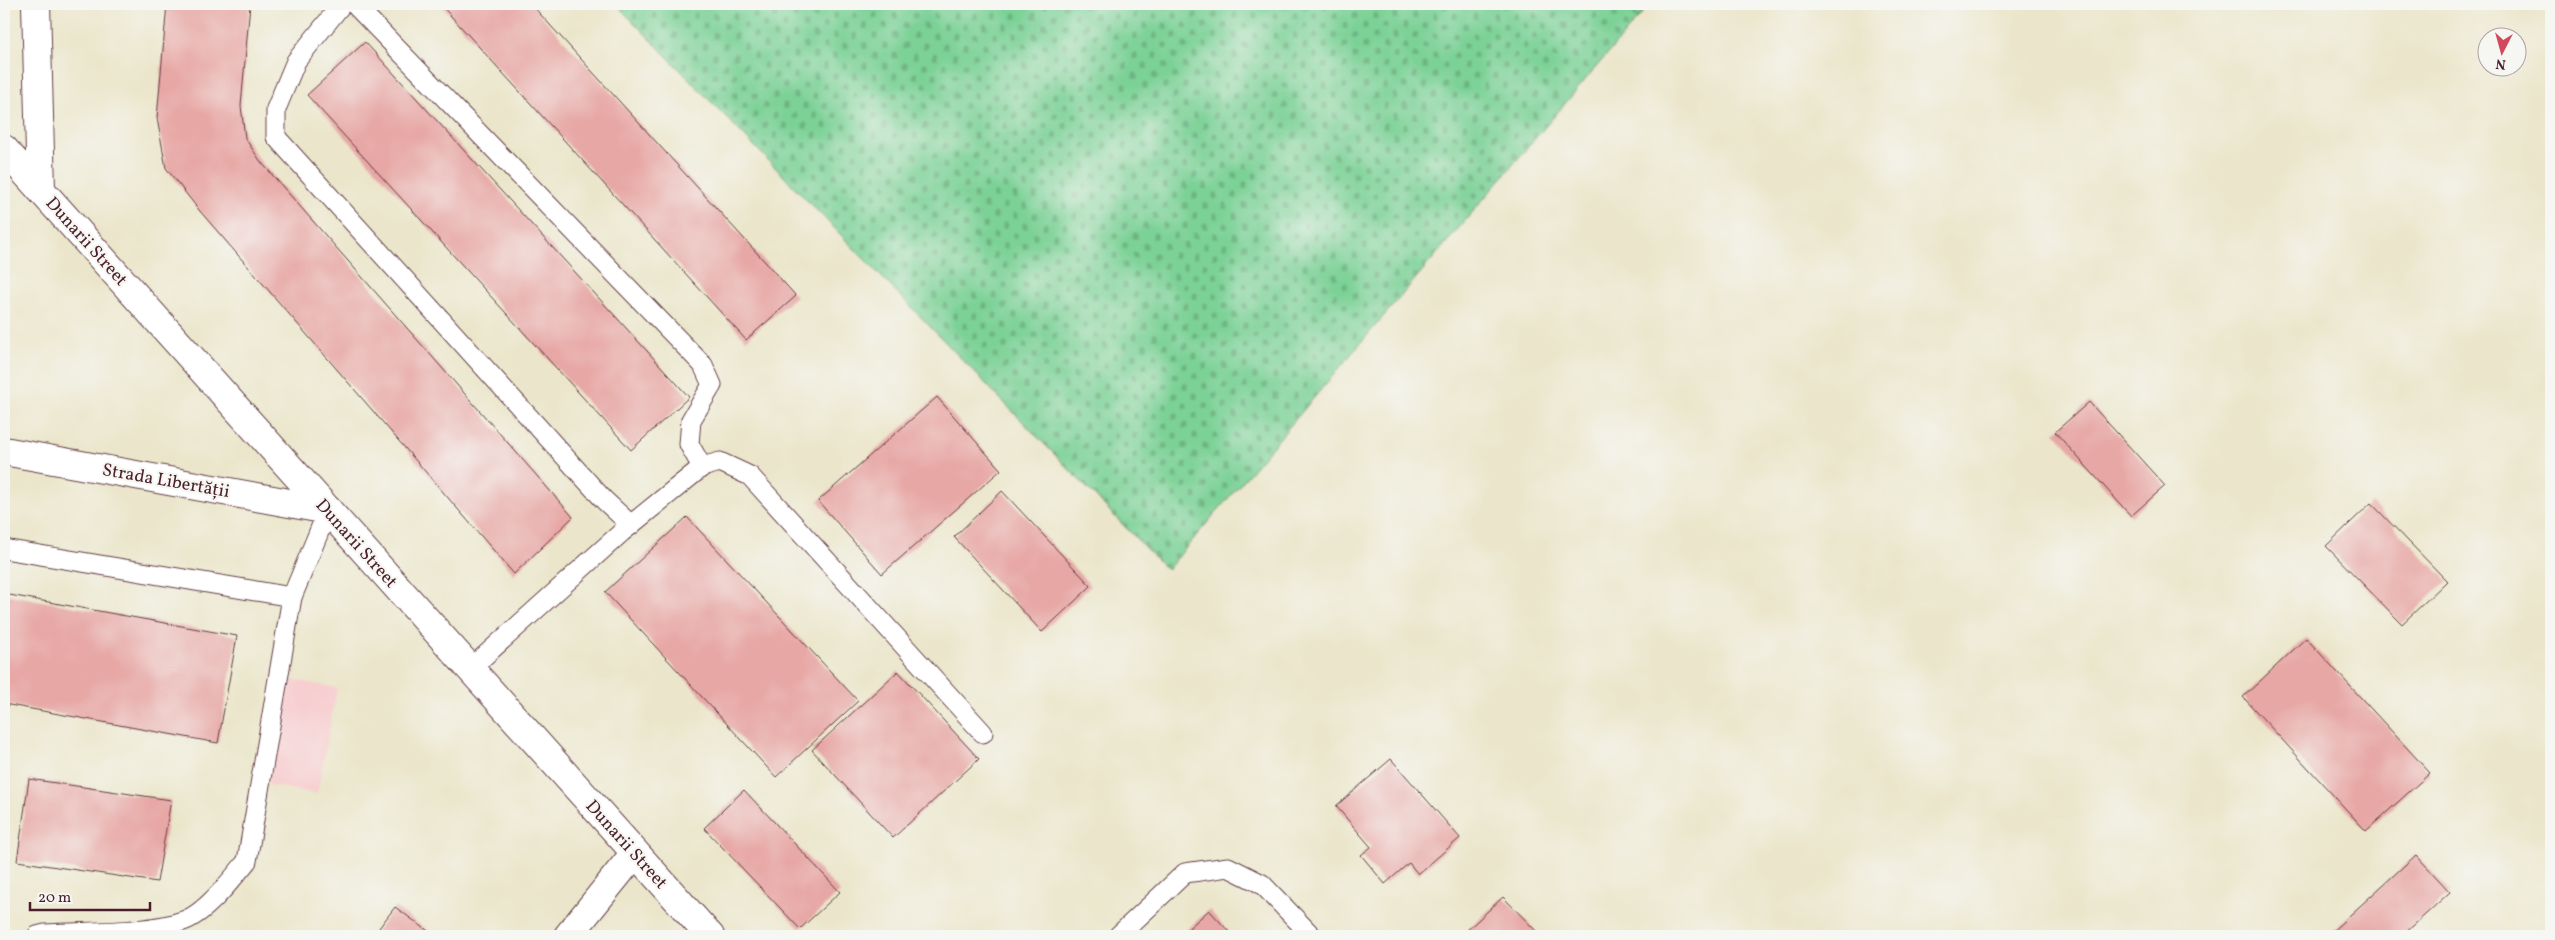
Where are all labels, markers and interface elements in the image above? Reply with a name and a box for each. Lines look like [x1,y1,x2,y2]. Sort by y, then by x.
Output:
north arrow [2478,28,2528,78]
text: N [2495,53,2507,73]
street label: Dunarii Street [39,192,133,292]
street label: Strada Libertății [100,458,231,505]
street label: Dunarii Street [309,494,403,594]
street label: Dunarii Street [579,795,673,895]
scale bar [30,880,150,912]
text: 20 m [38,888,71,909]

